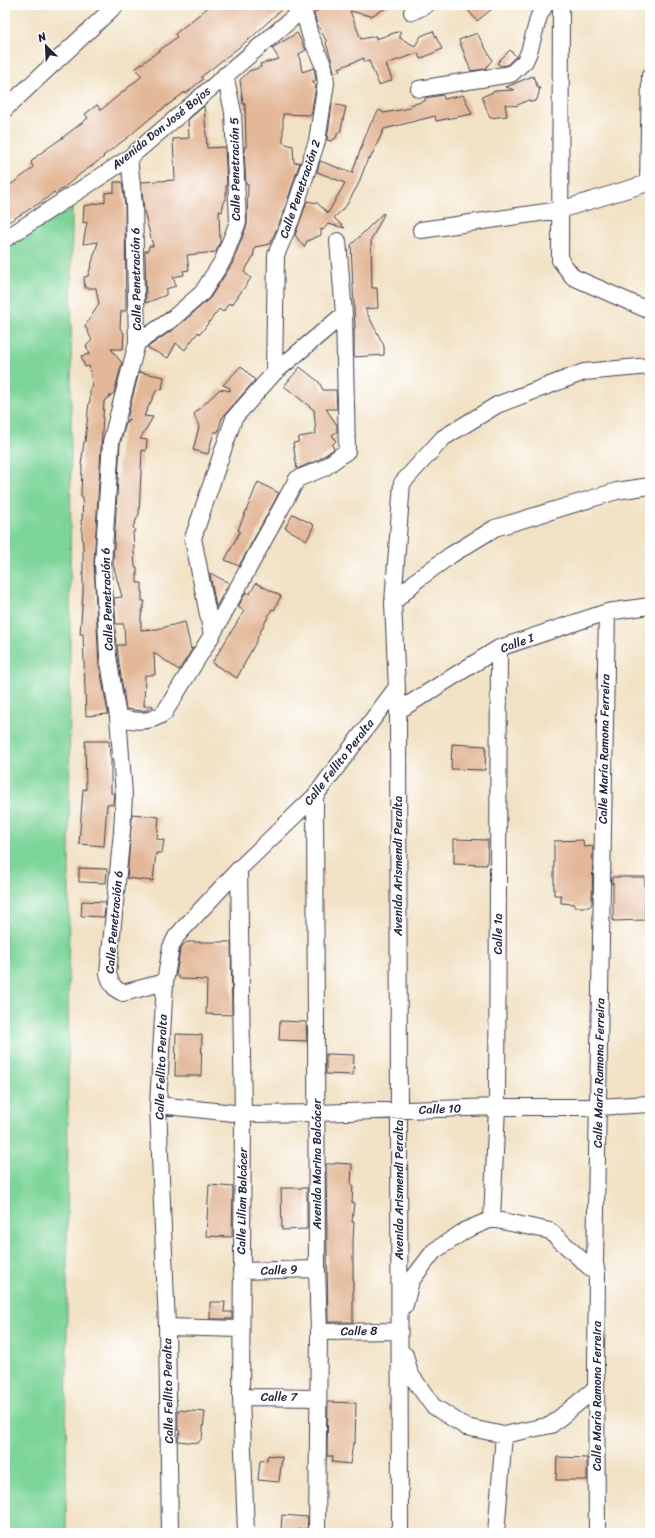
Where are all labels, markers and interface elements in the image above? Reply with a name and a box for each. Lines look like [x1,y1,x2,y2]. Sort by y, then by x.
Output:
north arrow [26,26,66,66]
text: N [34,27,50,48]
street label: Avenida Don José Bojos [105,80,216,176]
street label: Calle Penetración 5 [223,117,247,221]
street label: Calle Penetración 2 [273,137,327,241]
street label: Calle Penetración 6 [124,227,148,331]
street label: Calle Penetración 6 [94,547,120,651]
street label: Calle I [497,626,538,659]
street label: Calle María Ramona Ferreira [592,673,616,824]
street label: Calle Fellito Peralta [298,713,381,810]
street label: Avenida Arismendi Peralta [387,796,409,937]
street label: Calle Penetración 6 [99,869,129,974]
street label: Calle 1a [487,914,509,954]
street label: Calle María Ramona Ferreira [587,997,611,1148]
street label: Calle Fellito Peralta [148,1013,174,1120]
street label: Calle 10 [418,1097,462,1121]
street label: Avenida Marina Balcácer [306,1098,328,1230]
street label: Avenida Arismendi Peralta [388,1120,410,1261]
street label: Calle Lilian Balcácer [230,1146,254,1255]
street label: Calle 9 [260,1258,298,1282]
street label: Calle 8 [340,1320,378,1342]
street label: Calle María Ramona Ferreira [586,1320,608,1471]
street label: Calle Fellito Peralta [156,1337,180,1444]
street label: Calle 7 [261,1386,298,1408]

